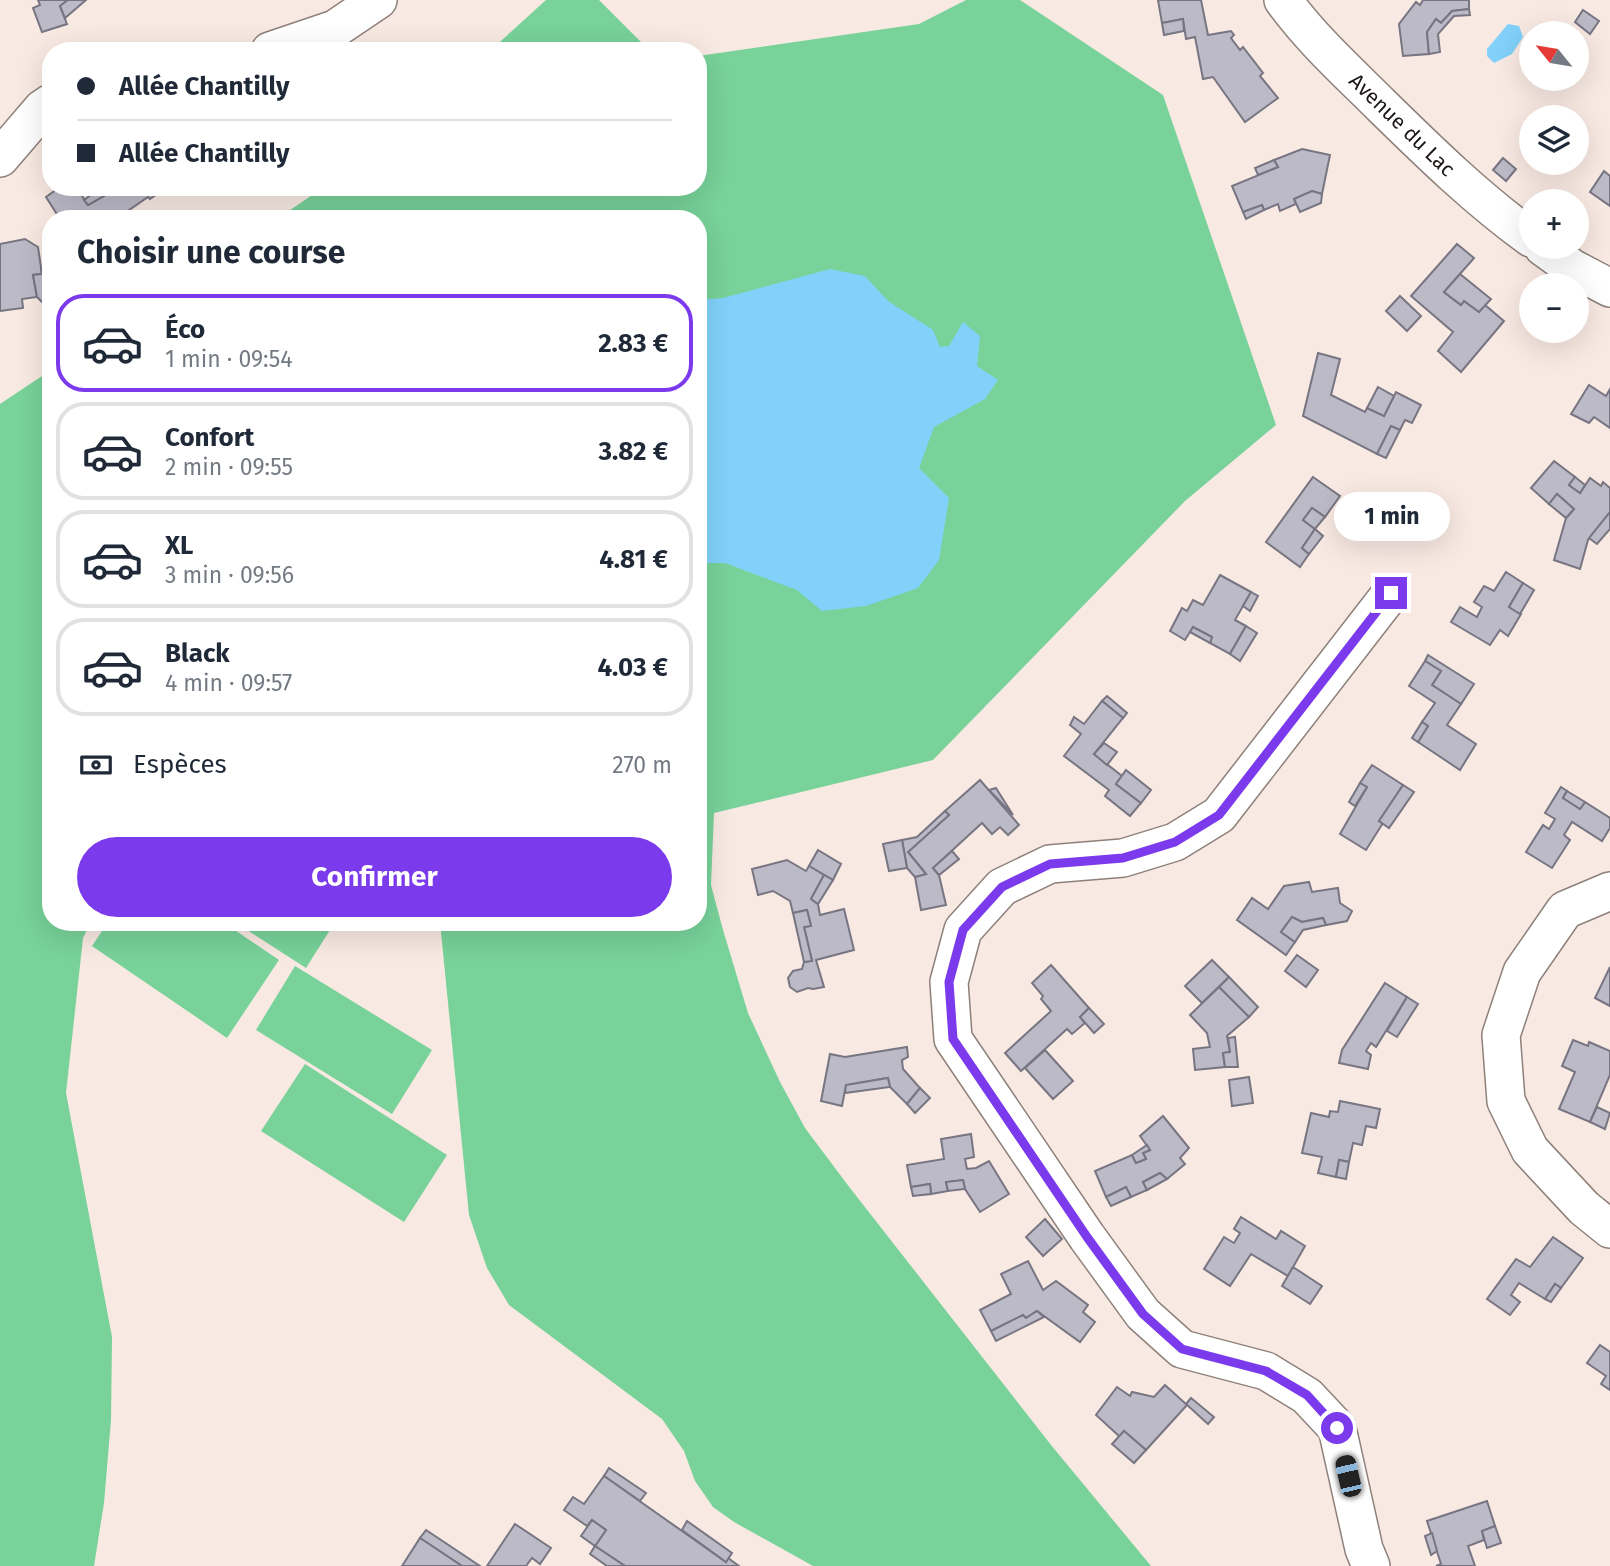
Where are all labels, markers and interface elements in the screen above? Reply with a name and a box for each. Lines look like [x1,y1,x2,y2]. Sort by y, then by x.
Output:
north arrow [1519,21,1589,91]
map controls [1519,21,1589,343]
street label: Avenue du Lac [1344,68,1460,182]
text: Allée Chantilly [119,71,289,102]
button: layers [1519,105,1589,175]
text: Allée Chantilly [119,138,289,169]
button: + [1519,189,1589,259]
text: Choisir une course [77,233,345,271]
button: − [1519,273,1589,343]
icon: car [81,312,144,375]
text: Éco [165,314,205,345]
text: 2.83 € [598,328,668,359]
text: 1 min · 09:54 [165,345,293,373]
icon: car [81,420,144,483]
text: Confort [165,422,254,453]
text: 3.82 € [598,436,668,467]
text: 2 min · 09:55 [165,453,293,481]
callout: 1 min [1333,491,1449,540]
text: 1 min [1364,502,1420,530]
icon: car [81,528,144,591]
text: XL [165,530,193,561]
text: 4.81 € [599,544,668,575]
text: 3 min · 09:56 [165,561,294,589]
route end [1375,577,1407,609]
icon: car [81,636,144,699]
text: Black [165,638,230,669]
text: 4.03 € [597,652,668,683]
text: 4 min · 09:57 [165,669,292,697]
icon: cash [77,746,115,784]
text: Espèces [133,749,227,780]
text: 270 m [612,751,672,779]
button: Confirmer [77,837,672,917]
route start [1321,1412,1353,1444]
car [1334,1453,1363,1499]

